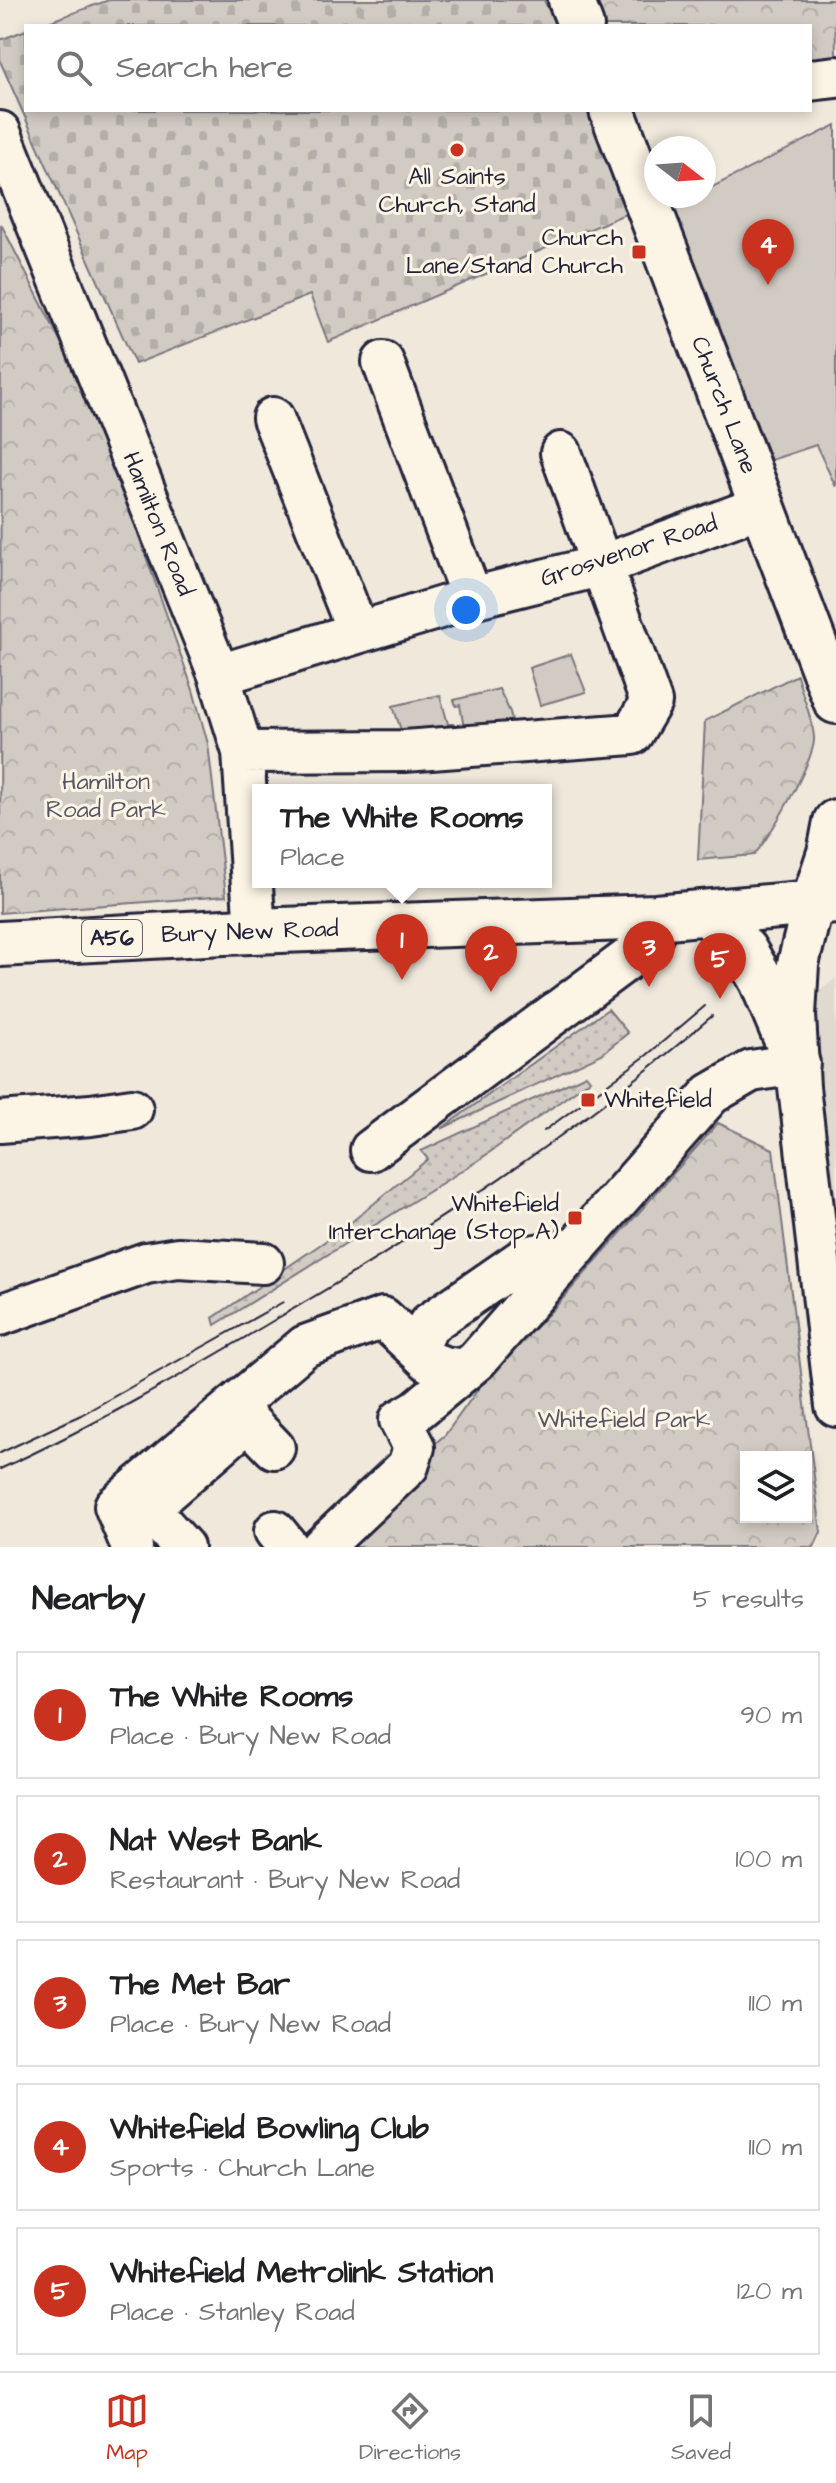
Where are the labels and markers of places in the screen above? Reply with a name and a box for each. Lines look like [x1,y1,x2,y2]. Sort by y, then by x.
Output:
marker: All Saints Church, Stand [448,141,466,159]
place label: All Saints Church, Stand [379,160,535,222]
pin: 4 [742,219,794,285]
place label: Church Lane/Stand Church [406,221,623,283]
marker: Church Lane/Stand Church [630,243,648,261]
pin: 1 [376,914,428,980]
pin: 3 [623,921,675,987]
pin: 2 [465,926,517,992]
pin: 5 [694,933,746,999]
place label: Whitefield [604,1083,712,1117]
marker: Whitefield [579,1091,597,1109]
place label: Whitefield Interchange (Stop A) [329,1187,559,1250]
marker: Whitefield Interchange (Stop A) [566,1209,584,1227]

